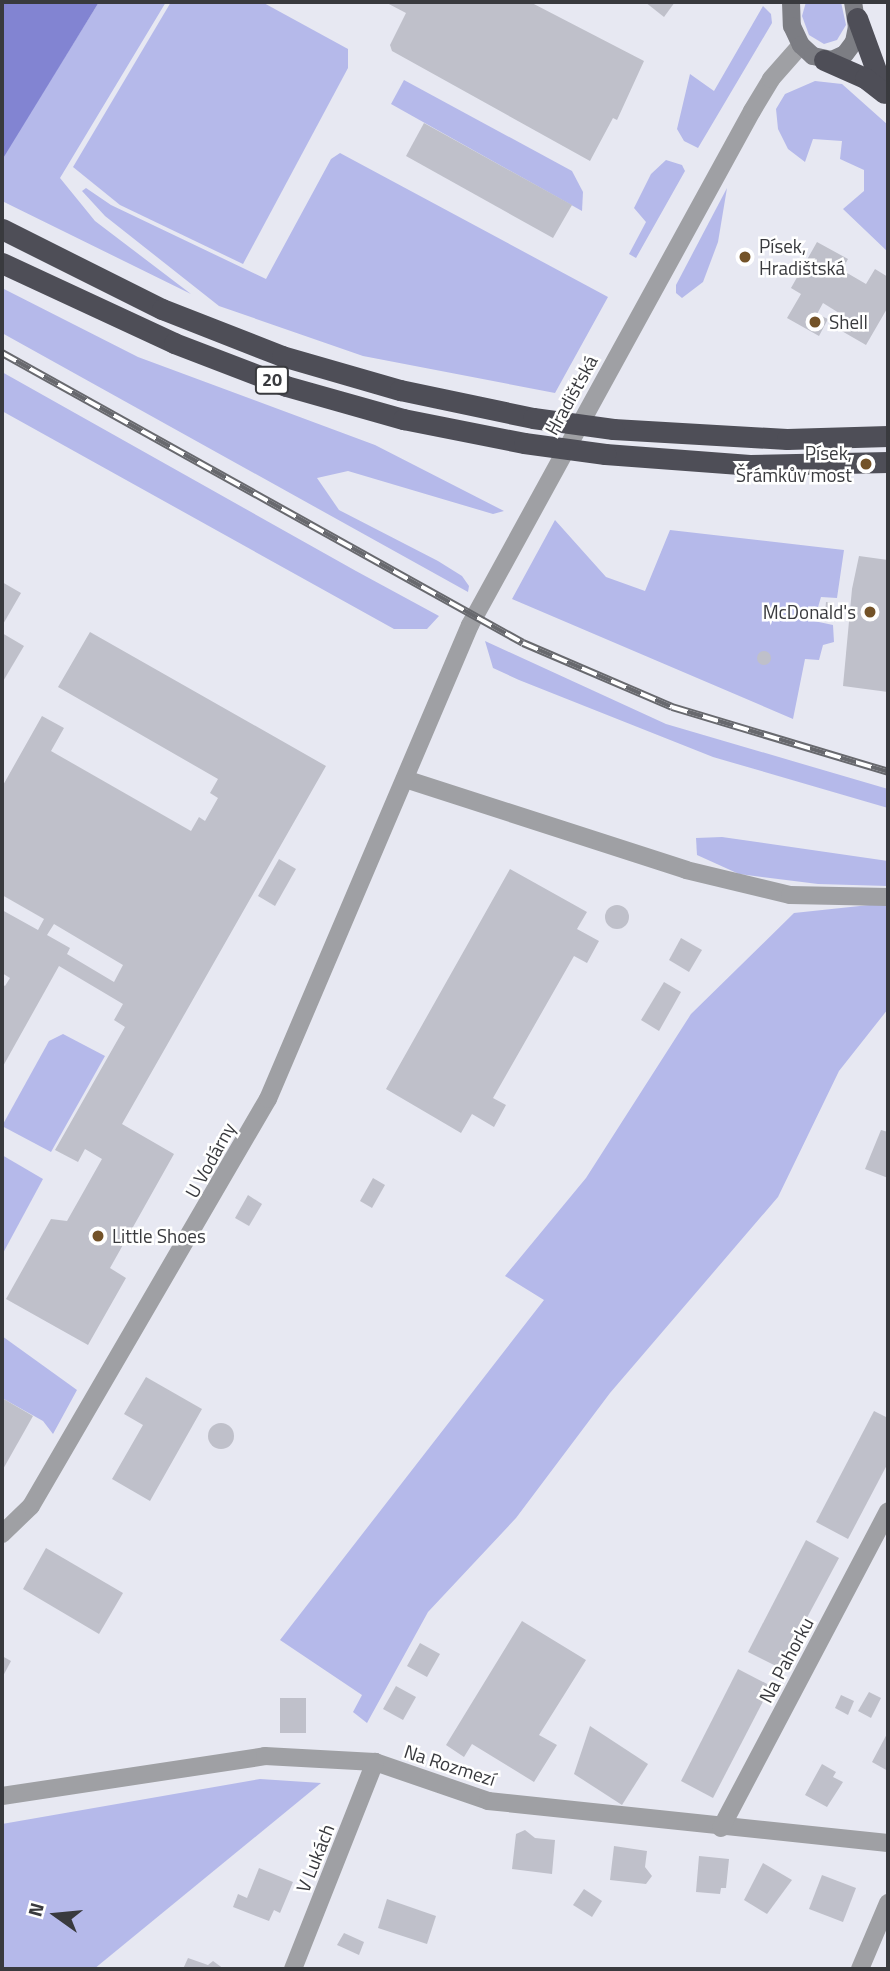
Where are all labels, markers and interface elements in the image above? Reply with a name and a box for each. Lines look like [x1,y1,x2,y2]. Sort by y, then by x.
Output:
place label: Písek, Hradištská [759,235,845,279]
marker: Písek, Hradištská [737,249,753,265]
place label: Shell [829,311,868,333]
marker: Shell [807,314,823,330]
street label: Hradišťská [540,351,602,439]
road number: 20 [254,366,290,394]
place label: Písek, Šrámkův most [736,442,852,486]
marker: Písek, Šrámkův most [858,456,874,472]
place label: McDonald's [763,601,856,623]
marker: McDonald's [862,604,878,620]
street label: U Vodárny [180,1118,240,1202]
place label: Little Shoes [112,1225,206,1247]
marker: Little Shoes [90,1228,106,1244]
street label: Na Pahorku [754,1613,818,1707]
street label: Na Rozmezí [401,1739,499,1791]
street label: V Lukách [291,1821,339,1895]
north arrow [21,1880,91,1950]
text: N [20,1899,51,1920]

